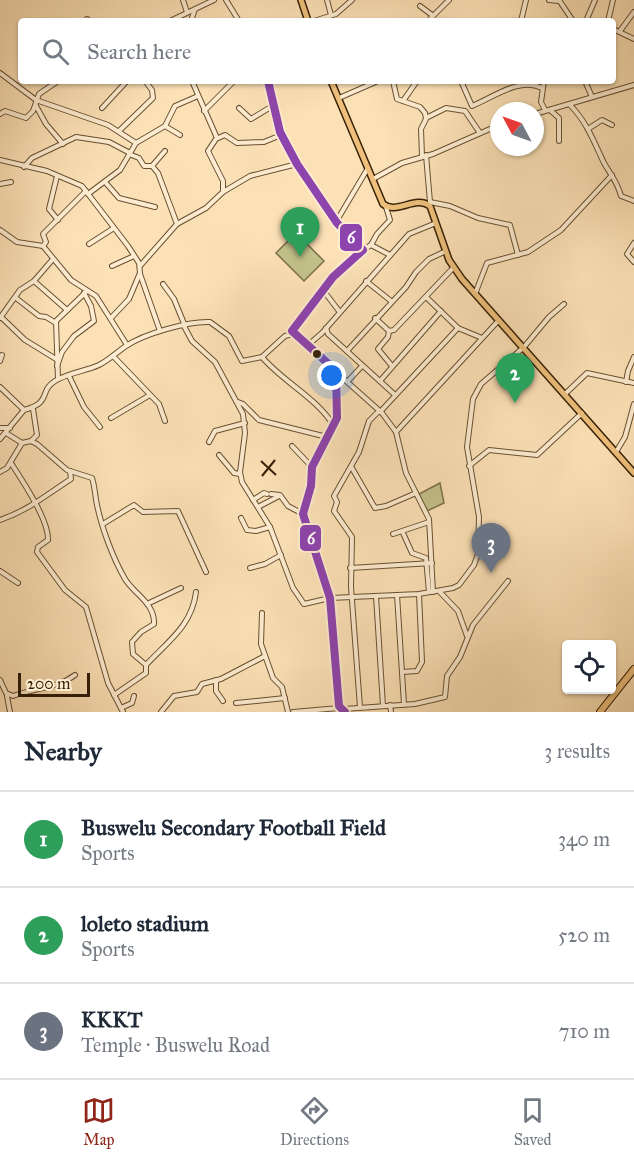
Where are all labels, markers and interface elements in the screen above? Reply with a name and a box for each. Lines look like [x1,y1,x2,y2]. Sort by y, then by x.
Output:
search box [18,18,616,84]
icon: search [39,35,72,68]
text: Search here [87,38,191,65]
north arrow [490,102,544,156]
pin: 1 [280,208,320,257]
line badge: 6 [339,223,363,252]
text: 6 [347,228,356,247]
unlabelled marker [311,348,323,360]
pin: 2 [496,354,534,403]
your location [317,361,346,390]
line badge: 6 [299,524,322,552]
pin: 3 [472,524,510,573]
text: 6 [307,529,316,548]
map controls [562,640,616,694]
button: locate [562,640,616,694]
scale bar [18,670,90,698]
text: 200 m [27,674,70,693]
text: Nearby [24,735,102,767]
text: 3 results [544,739,610,763]
text: Buswelu Secondary Football Field [81,814,386,841]
text: 1 [40,827,47,851]
text: 340 m [558,827,610,851]
text: Sports [81,841,135,865]
text: loleto stadium [81,910,209,937]
text: 2 [39,923,48,947]
text: 520 m [558,923,610,947]
text: Sports [81,937,135,961]
text: KKKT [81,1006,143,1033]
text: 3 [40,1019,48,1043]
text: 710 m [559,1019,610,1043]
text: Temple · Buswelu Road [81,1033,270,1057]
tab: Map [82,1094,115,1149]
tab: Directions [280,1094,349,1149]
tab: Saved [514,1094,552,1149]

